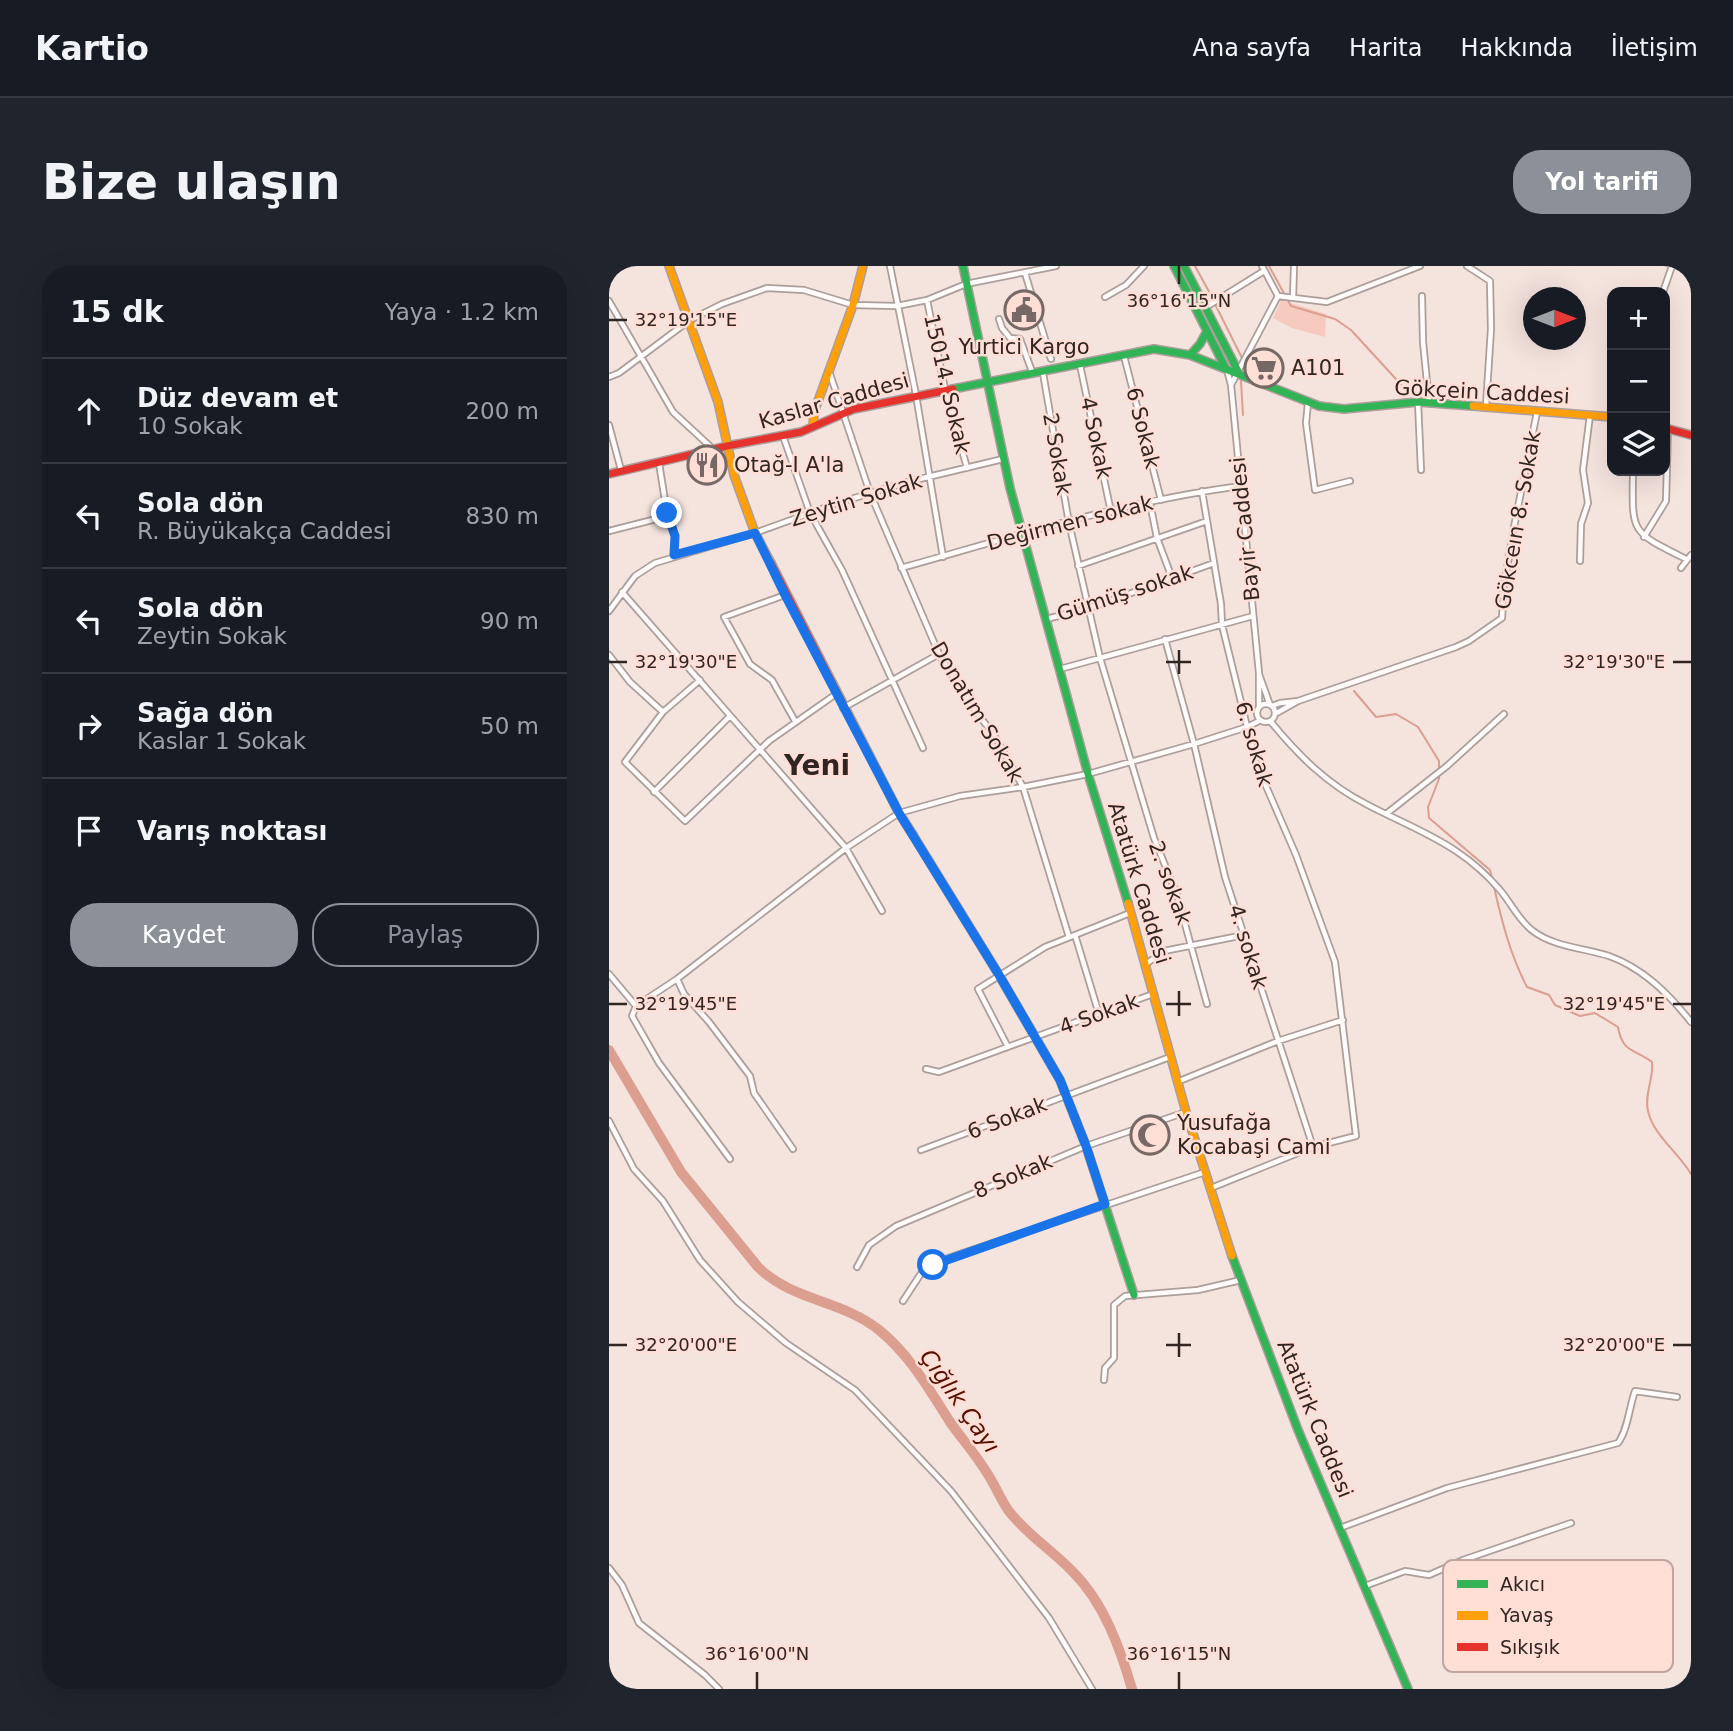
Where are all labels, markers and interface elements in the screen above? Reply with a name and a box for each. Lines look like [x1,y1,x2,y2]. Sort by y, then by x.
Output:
text: Kartio [35,29,149,68]
text: Ana sayfa [1193,34,1311,62]
text: Harita [1349,34,1422,62]
text: Hakkında [1460,34,1573,62]
text: İletişim [1611,34,1698,62]
button: Yol tarifi [1513,150,1691,214]
text: Bize ulaşın [42,154,341,211]
north arrow [1523,287,1586,350]
map controls [1607,287,1670,476]
button: + [1607,287,1670,350]
public building icon: Yurtici Kargo [1003,289,1045,331]
text: 36°16'15"N [1127,290,1231,311]
text: 15 dk [70,294,164,329]
text: Yaya · 1.2 km [385,299,539,325]
text: 32°19'15"E [635,309,737,330]
street label: 15014. Sokak [919,312,975,457]
place label: Yurtici Kargo [957,335,1090,359]
supermarket icon: A101 [1243,347,1285,389]
button: − [1607,350,1670,413]
place label: A101 [1291,356,1345,380]
street label: Kaslar Caddesi [756,368,912,434]
street label: Gökçein Caddesi [1394,375,1570,409]
text: Düz devam et [137,383,338,413]
street label: 6 Sokak [1121,385,1165,472]
icon: ahead [70,392,108,430]
street label: 4 Sokak [1076,395,1117,482]
text: 200 m [465,398,539,424]
street label: 2 Sokak [1038,411,1076,498]
text: 10 Sokak [137,413,243,439]
button: layers [1607,413,1670,476]
street label: Gökceın 8. Sokak [1490,428,1546,611]
restaurant icon: Otağ-I A'la [686,444,728,486]
place label: Otağ-I A'la [734,453,844,477]
street label: Bayir Caddesi [1226,456,1264,602]
street label: Zeytin Sokak [787,468,926,531]
text: Sola dön [137,488,264,518]
street label: Değirmen sokak [984,491,1156,555]
icon: left [70,497,108,535]
route end [651,497,682,528]
text: 830 m [465,503,539,529]
text: R. Büyükakça Caddesi [137,518,392,544]
street label: Gümüş sokak [1054,559,1197,626]
text: Sola dön [137,593,264,623]
icon: left [70,602,108,640]
text: 90 m [480,608,539,634]
text: Zeytin Sokak [137,623,287,649]
street label: Donatım Sokak [926,638,1029,787]
text: 32°19'30"E [635,651,737,672]
text: 32°19'30"E [1563,651,1665,672]
text: Sağa dön [137,698,273,728]
street label: 6. sokak [1230,699,1278,790]
icon: right [70,707,108,745]
text: 50 m [480,713,539,739]
text: Kaslar 1 Sokak [137,728,306,754]
district label: Yeni [783,749,850,782]
street label: Atatürk Caddesi [1103,799,1175,967]
icon: arrive [70,812,108,850]
text: Varış noktası [137,816,328,846]
street label: 2. sokak [1144,838,1196,929]
street label: 4. sokak [1224,902,1272,993]
button: Kaydet [70,903,298,967]
button: Paylaş [312,903,539,967]
street label: 4 Sokak [1056,988,1143,1039]
text: 32°19'45"E [635,993,737,1014]
text: 32°19'45"E [1563,993,1665,1014]
street label: 6 Sokak [964,1092,1051,1144]
place label: Yusufağa Kocabaşi Cami [1176,1111,1330,1159]
mosque icon: Yusufağa Kocabaşi Cami [1129,1114,1171,1156]
street label: 8 Sokak [970,1148,1057,1203]
route start [917,1249,948,1280]
text: 32°20'00"E [635,1334,737,1355]
text: 32°20'00"E [1563,1334,1665,1355]
street label: Atatürk Caddesi [1272,1337,1358,1501]
water label: Çığlık Çayı [915,1344,1005,1458]
legend [1443,1560,1673,1672]
text: Akıcı [1500,1573,1545,1595]
text: Yavaş [1499,1604,1553,1626]
text: Sıkışık [1500,1636,1560,1658]
text: 36°16'00"N [705,1643,809,1664]
text: 36°16'15"N [1127,1643,1231,1664]

